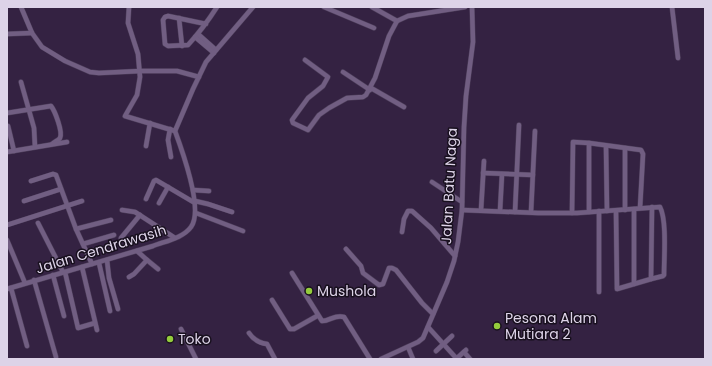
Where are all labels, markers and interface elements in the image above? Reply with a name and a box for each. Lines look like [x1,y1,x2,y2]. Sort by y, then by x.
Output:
street label: Jalan Batu Naga [436,127,462,245]
street label: Jalan Cendrawasih [33,220,169,278]
place label: Mushola [317,281,376,301]
marker: Mushola [304,286,314,296]
place label: Pesona Alam Mutiara 2 [505,308,597,344]
marker: Pesona Alam Mutiara 2 [492,321,502,331]
place label: Toko [178,329,211,349]
marker: Toko [165,334,175,344]

